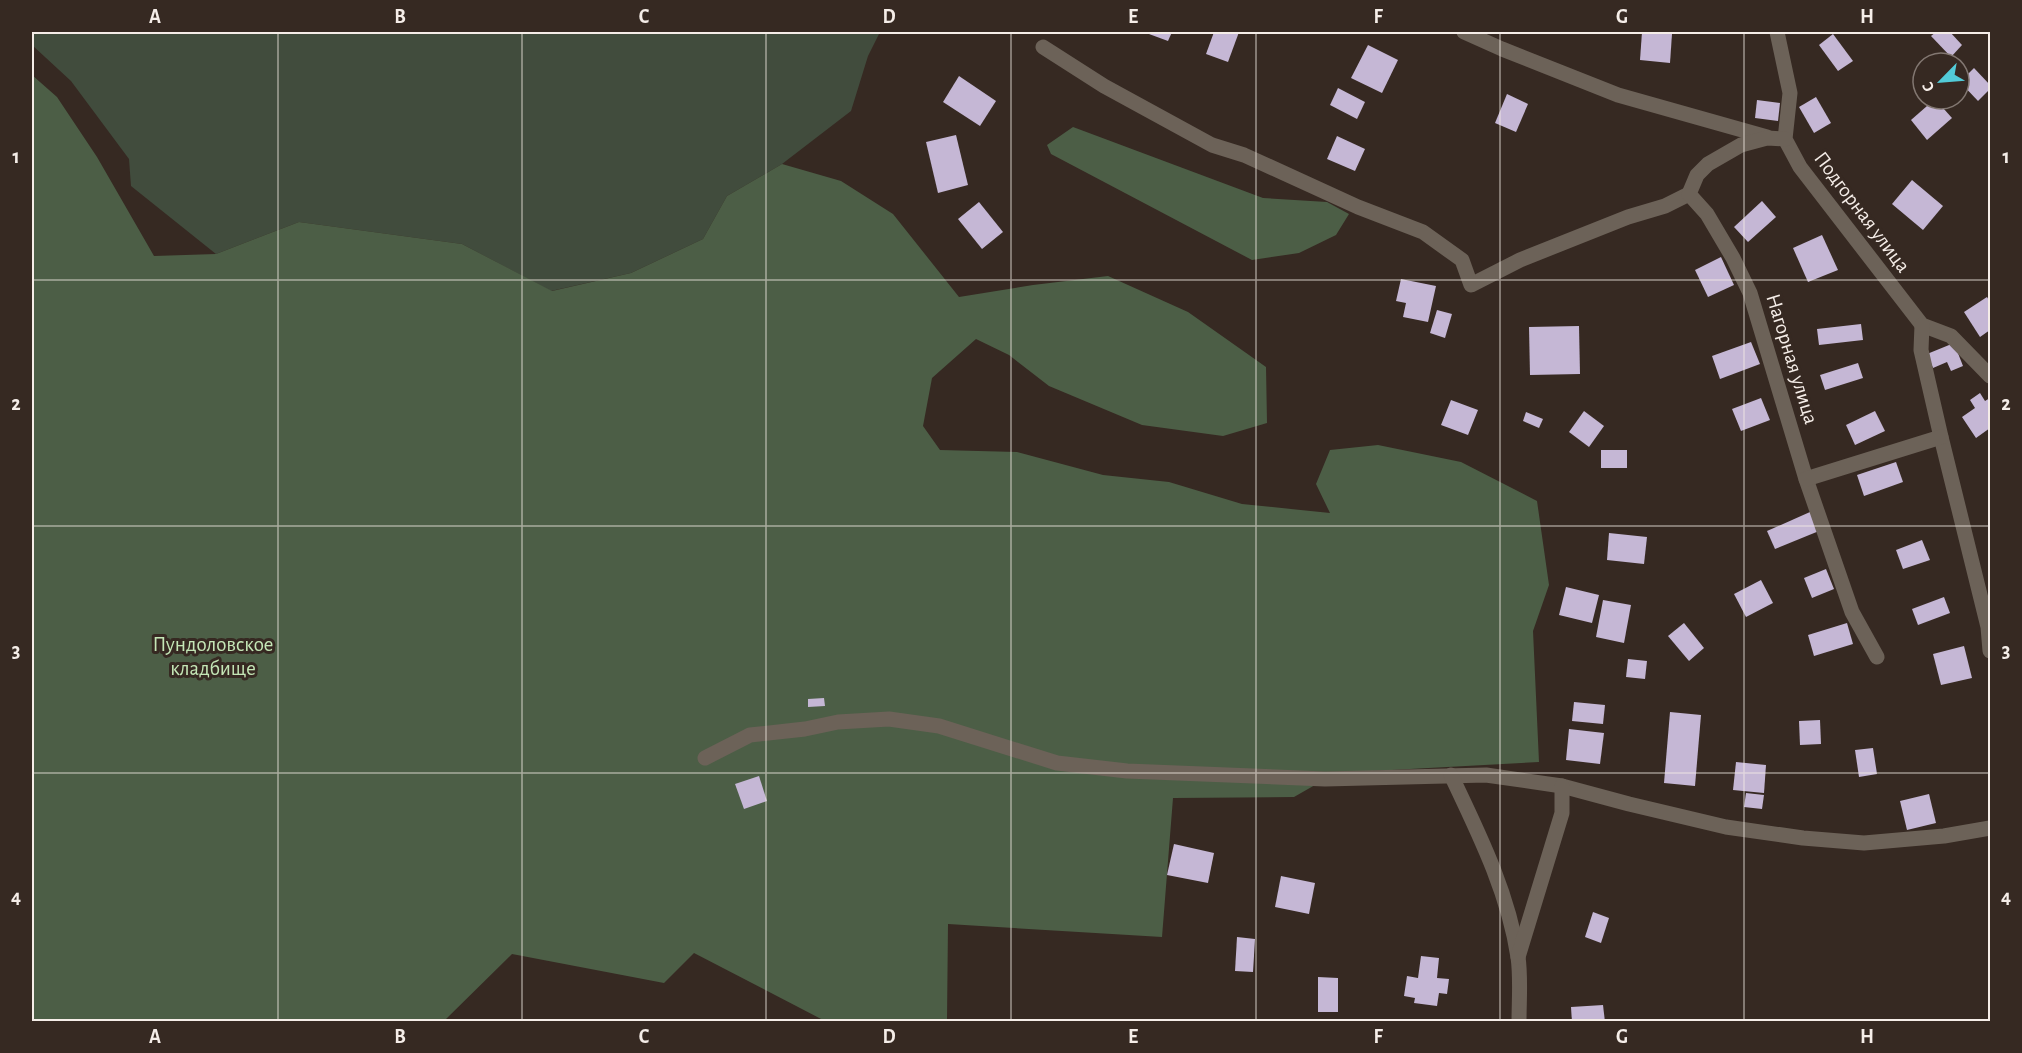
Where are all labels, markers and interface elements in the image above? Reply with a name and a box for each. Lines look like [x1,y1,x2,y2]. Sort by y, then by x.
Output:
text: A [149,7,161,27]
text: B [394,7,406,27]
text: C [639,7,650,27]
text: D [882,7,896,27]
text: E [1128,7,1138,27]
text: F [1373,7,1383,27]
text: G [1616,7,1628,27]
text: H [1860,7,1874,27]
north arrow [1911,51,1971,111]
text: С [1919,79,1937,94]
text: 1 [12,147,20,167]
text: 1 [2002,147,2010,167]
street label: Подгорная улица [1810,148,1914,277]
street label: Нагорная улица [1762,291,1822,427]
text: 2 [11,394,21,414]
text: 2 [2001,394,2011,414]
park label: Пундоловское кладбище [153,634,273,679]
text: 3 [12,641,20,661]
text: 3 [2002,641,2010,661]
text: 4 [11,887,21,907]
text: 4 [2001,887,2011,907]
text: A [149,1027,161,1047]
text: B [394,1027,406,1047]
text: C [639,1027,650,1047]
text: D [882,1027,896,1047]
text: E [1128,1027,1138,1047]
text: F [1373,1027,1383,1047]
text: G [1616,1027,1628,1047]
text: H [1860,1027,1874,1047]

